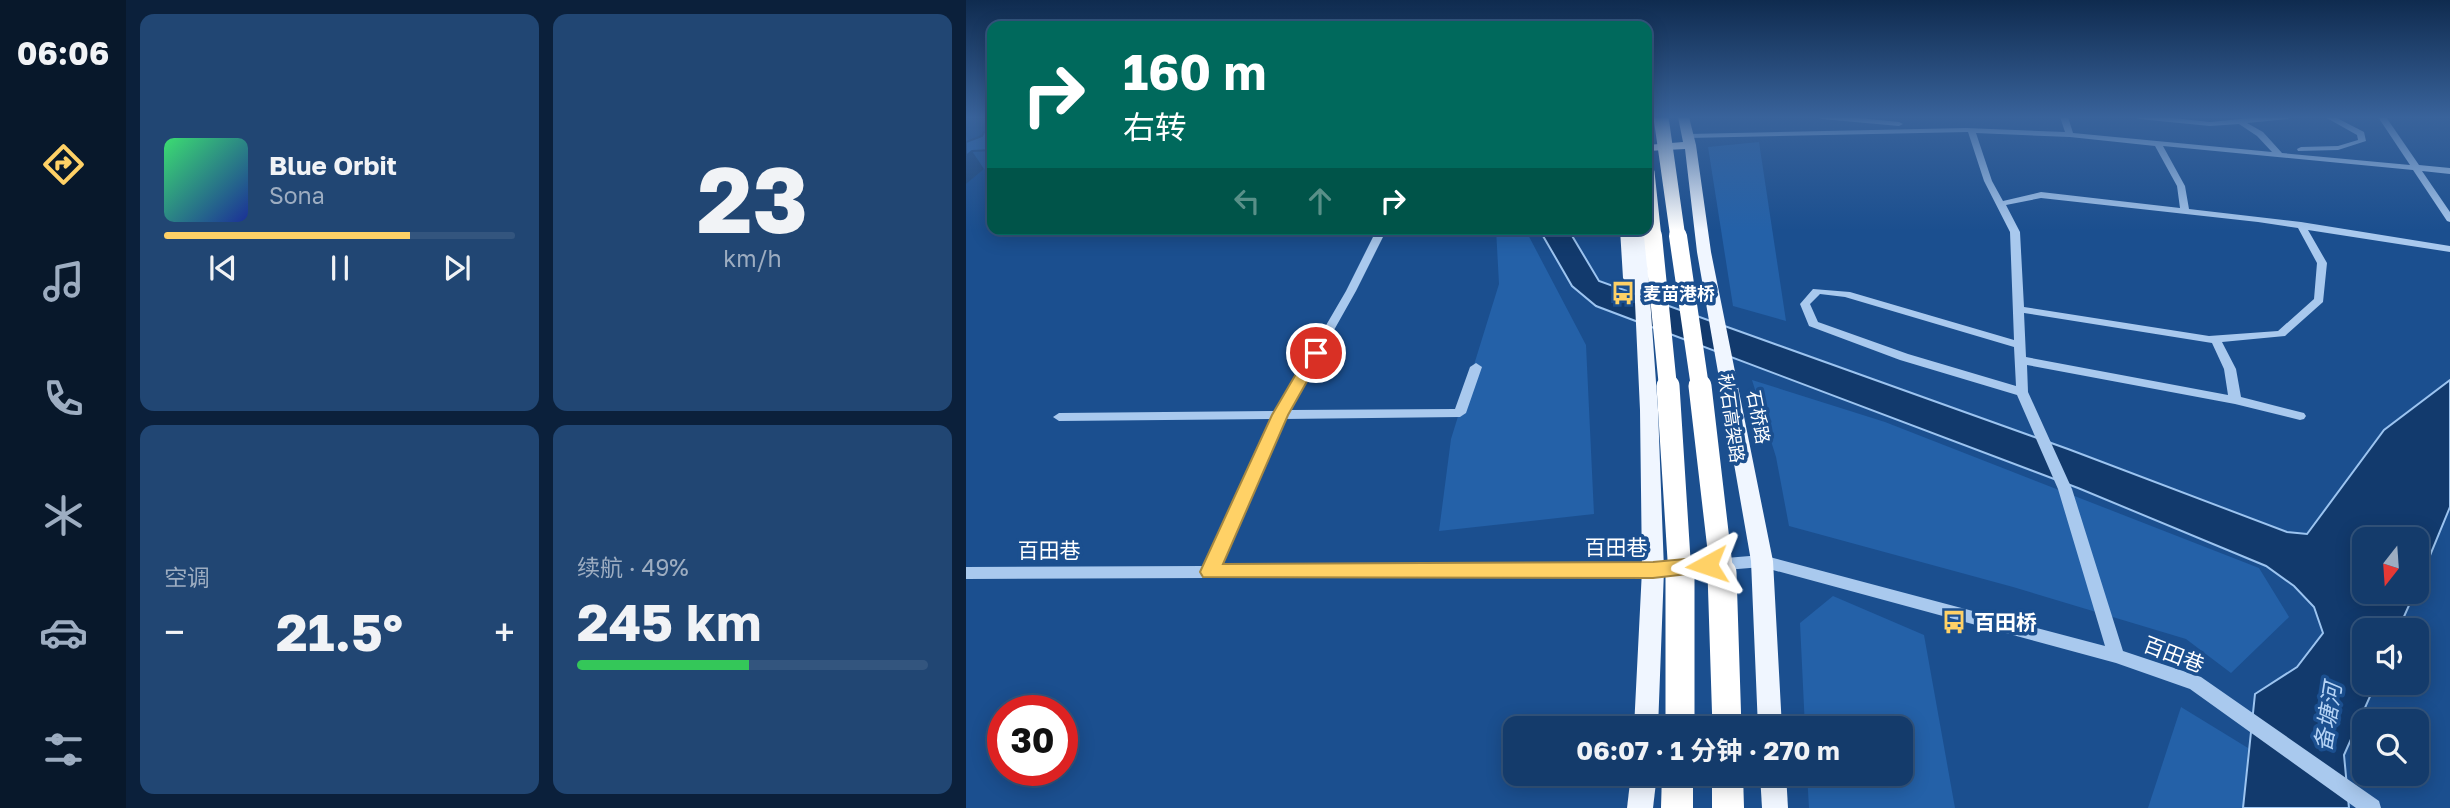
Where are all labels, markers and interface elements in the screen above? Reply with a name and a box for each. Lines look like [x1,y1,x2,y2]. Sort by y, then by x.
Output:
text: 06:06 [17,34,109,72]
text: 160 m [1123,42,1266,101]
icon: right [1008,49,1099,140]
text: 右转 [1123,108,1187,146]
icon: directions [39,140,88,189]
text: 23 [697,144,808,253]
text: Blue Orbit [269,150,397,181]
text: Sona [269,181,325,209]
icon: left [1228,182,1266,220]
icon: ahead [1301,182,1339,220]
icon: right [1374,182,1412,220]
text: km/h [723,244,782,272]
icon: previous [204,249,242,287]
icon: pause [321,249,359,287]
icon: next [438,249,476,287]
icon: music [39,257,88,306]
bus stop icon: 麦苗港桥 [1609,279,1637,307]
place label: 麦苗港桥 [1643,282,1715,304]
pin [1286,323,1346,383]
icon: arrive [1297,334,1335,372]
street label: 秋石高架路 [1715,372,1749,464]
icon: phone [39,374,88,423]
street label: 石桥路 [1743,388,1775,446]
icon: climate [39,491,88,540]
north arrow [2352,527,2429,604]
map controls [2352,527,2429,786]
position arrow [1670,528,1744,602]
street label: 百田巷 [1585,534,1648,560]
street label: 百田巷 [1018,537,1081,563]
text: 续航 · 49% [577,553,689,581]
text: 空调 [164,563,210,591]
text: 245 km [577,590,762,652]
text: 21.5° [276,600,403,662]
icon: car [39,608,88,657]
bus stop icon: 百田桥 [1940,608,1968,636]
text: − [164,609,185,654]
text: + [494,609,515,654]
place label: 百田桥 [1974,609,2037,635]
button: sound [2352,618,2429,695]
street label: 百田巷 [2140,631,2208,677]
water label: 备塘河 [2308,677,2347,753]
speed limit sign: 30 [987,695,1078,786]
button: search [2352,709,2429,786]
icon: filters [39,725,88,774]
text: 06:07 · 1 分钟 · 270 m [1576,735,1840,766]

